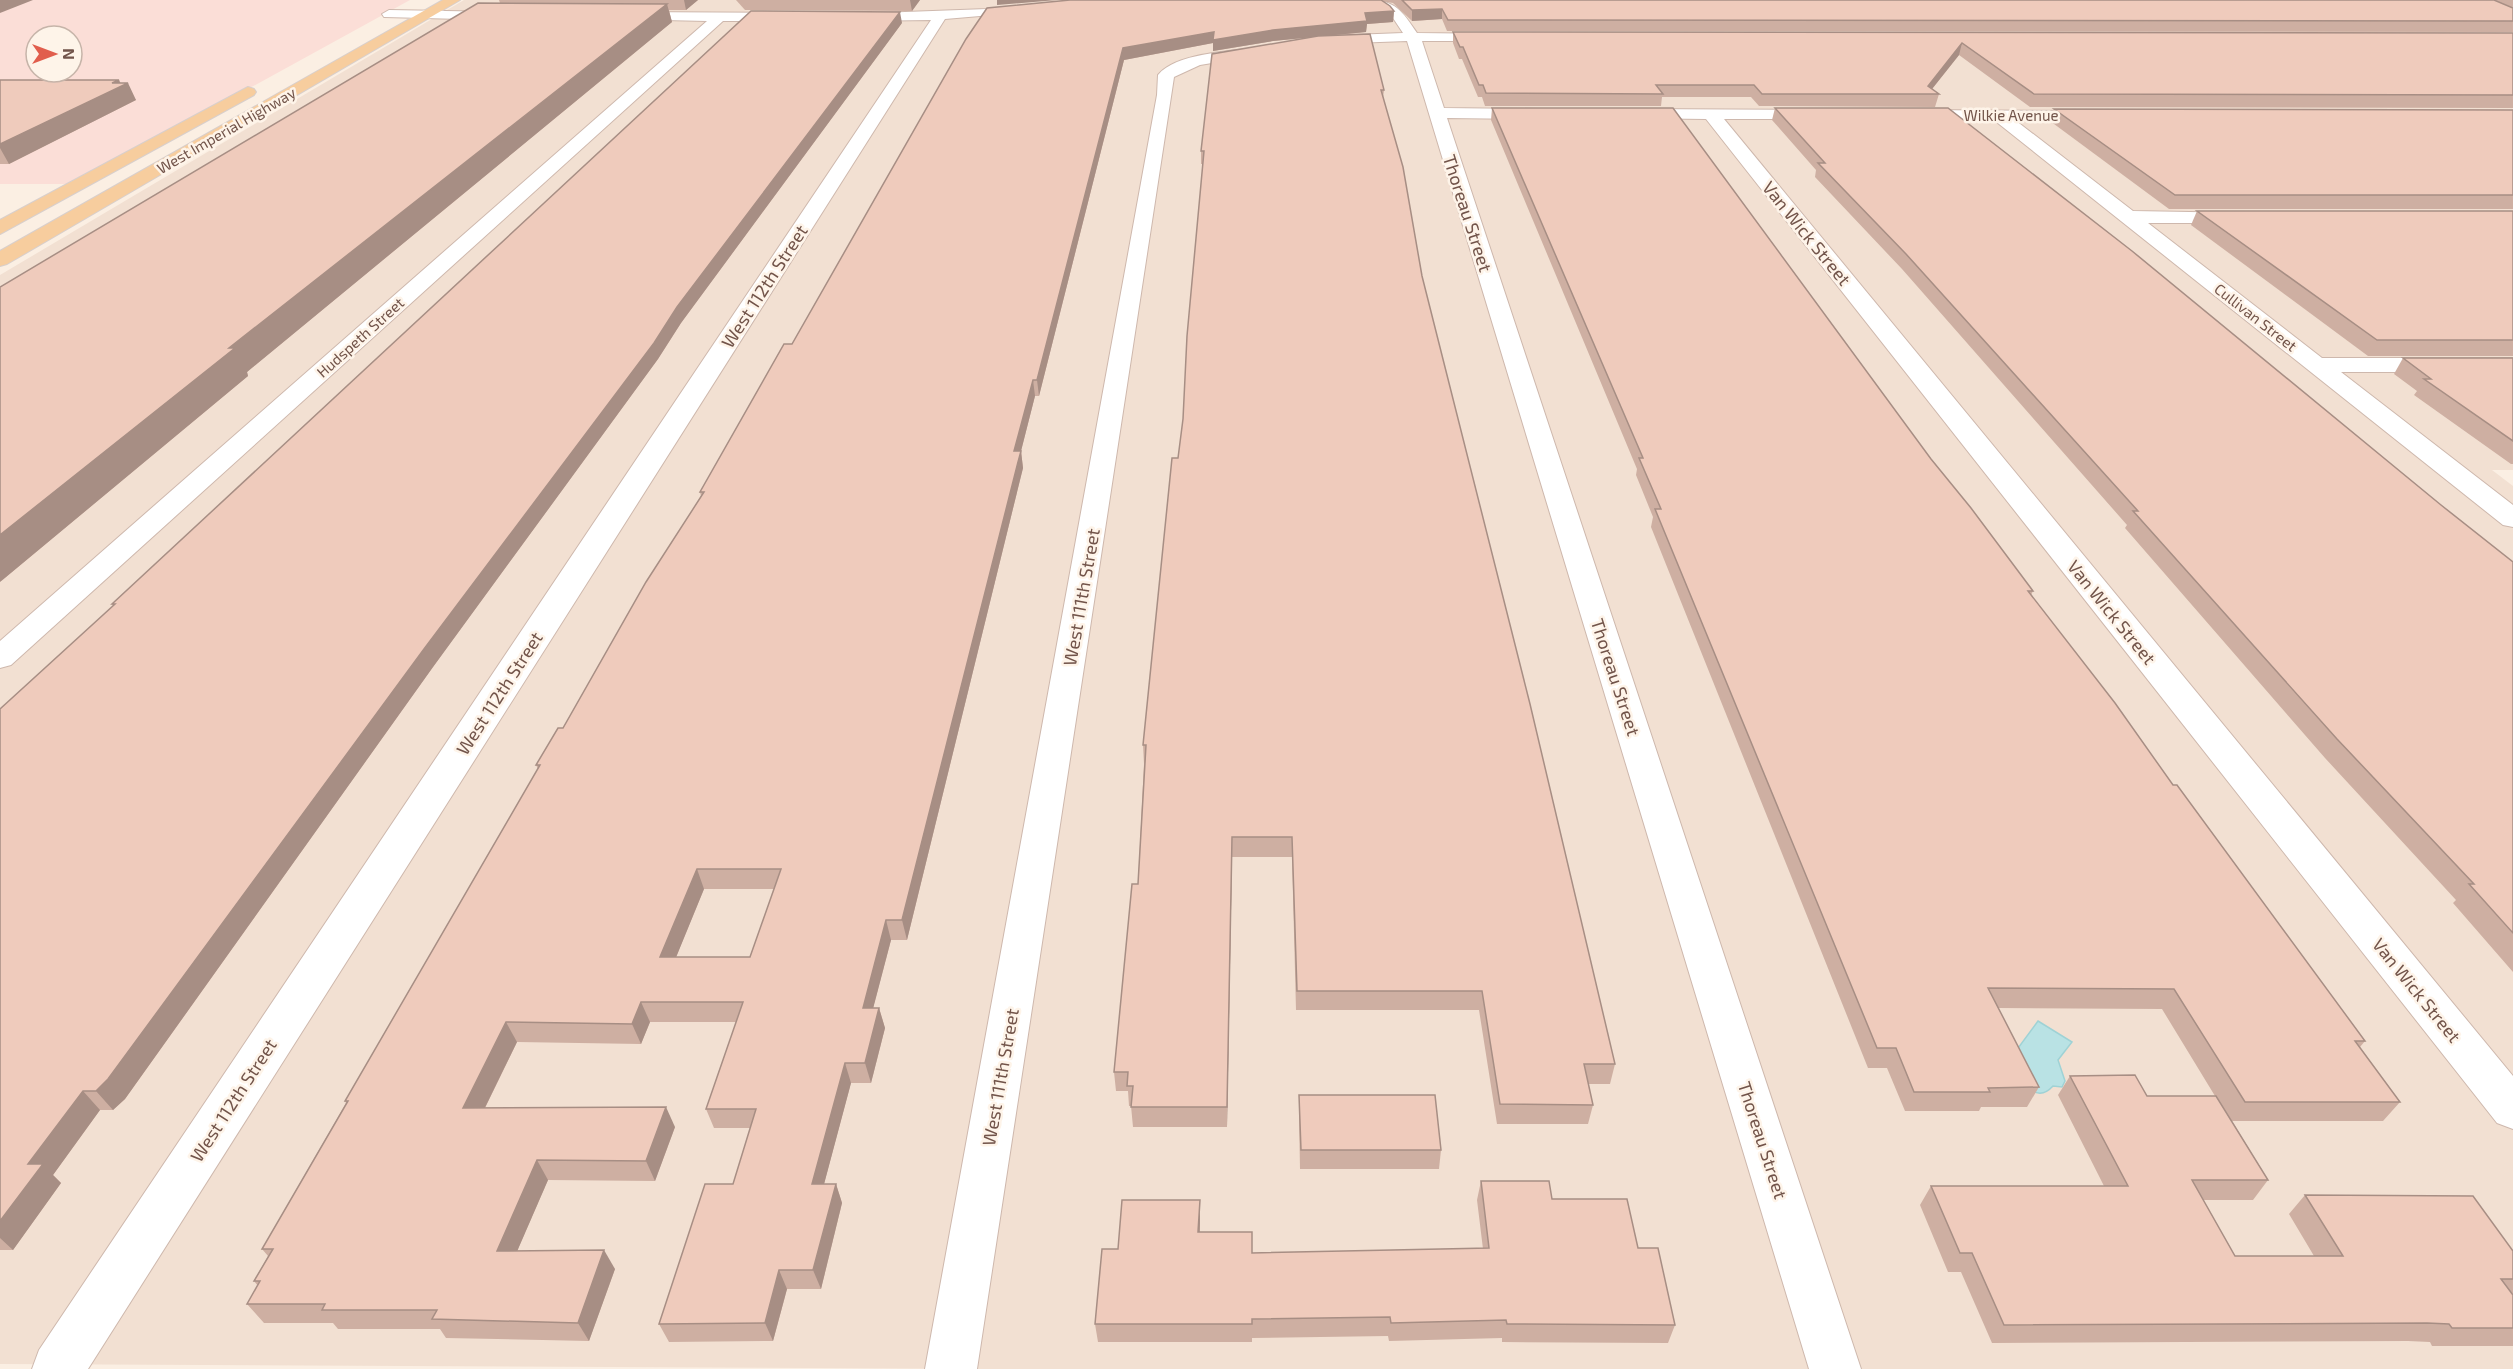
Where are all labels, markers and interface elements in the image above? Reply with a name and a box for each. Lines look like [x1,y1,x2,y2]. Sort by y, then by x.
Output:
north arrow [24,24,84,84]
text: N [60,48,79,60]
street label: West Imperial Highway [153,83,299,177]
street label: Wilkie Avenue [1963,106,2059,124]
street label: Thoreau Street [1439,152,1497,275]
street label: Van Wick Street [1758,176,1856,290]
street label: West 112th Street [716,220,812,352]
street label: Cullivan Street [2211,279,2301,355]
street label: Hudspeth Street [313,293,407,381]
street label: West 111th Street [1058,526,1104,667]
street label: Van Wick Street [2063,555,2161,669]
street label: Thoreau Street [1587,616,1645,739]
street label: West 112th Street [451,627,547,759]
street label: Van Wick Street [2368,933,2466,1047]
street label: West 111th Street [977,1006,1023,1147]
street label: West 112th Street [185,1034,281,1166]
street label: Thoreau Street [1734,1079,1792,1202]

